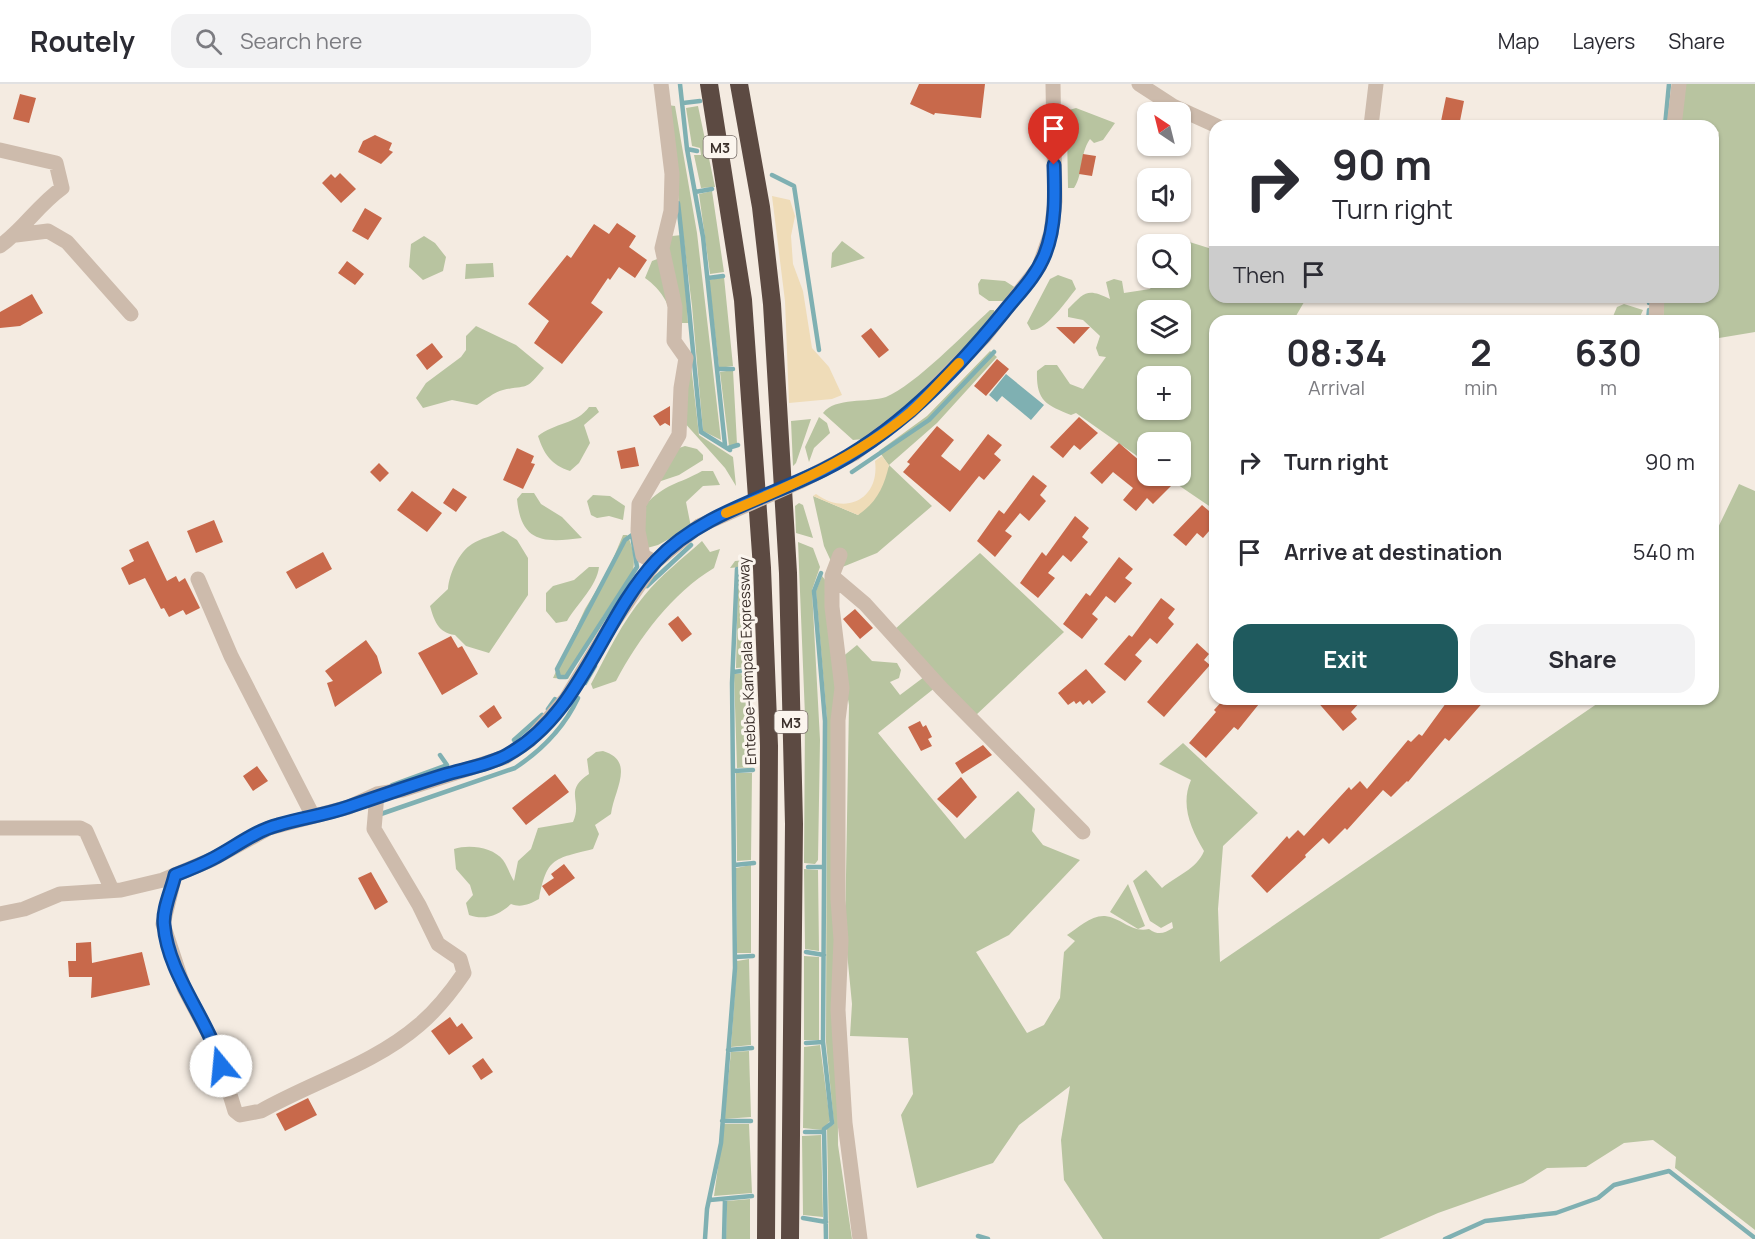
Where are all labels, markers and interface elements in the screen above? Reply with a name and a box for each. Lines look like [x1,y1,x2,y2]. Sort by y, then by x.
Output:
search box [171,14,591,68]
text: Routely [30,22,135,60]
icon: search [192,25,225,58]
text: Search here [240,26,362,56]
text: Map [1498,27,1539,55]
text: Layers [1572,27,1635,55]
text: Share [1668,27,1725,55]
north arrow [1137,102,1191,156]
map controls [1137,102,1191,486]
pin [1028,103,1079,165]
icon: arrive [1037,112,1070,145]
text: 90 m [1332,135,1432,193]
road number: M3 [704,136,736,158]
icon: right [1233,144,1311,222]
button: sound [1137,168,1191,222]
text: Turn right [1332,190,1453,227]
button: search [1137,234,1191,288]
icon: arrive [1297,258,1330,291]
text: Then [1233,260,1285,290]
button: layers [1137,300,1191,354]
text: 08:34 [1286,328,1387,377]
text: 2 [1470,328,1492,377]
text: 630 [1575,328,1642,377]
button: + [1137,366,1191,420]
text: Arrival [1308,374,1365,401]
text: min [1464,374,1498,401]
text: m [1600,374,1617,401]
button: − [1137,432,1191,486]
icon: right [1233,446,1266,479]
text: Turn right [1284,447,1389,477]
text: 90 m [1645,447,1695,477]
icon: arrive [1233,536,1266,569]
text: Arrive at destination [1284,537,1502,567]
text: 540 m [1633,537,1695,567]
street label: Entebbe-Kampala Expressway [733,556,761,766]
button: Exit [1233,624,1458,693]
button: Share [1470,624,1695,693]
road number: M3 [774,711,808,733]
position arrow [189,1034,253,1098]

